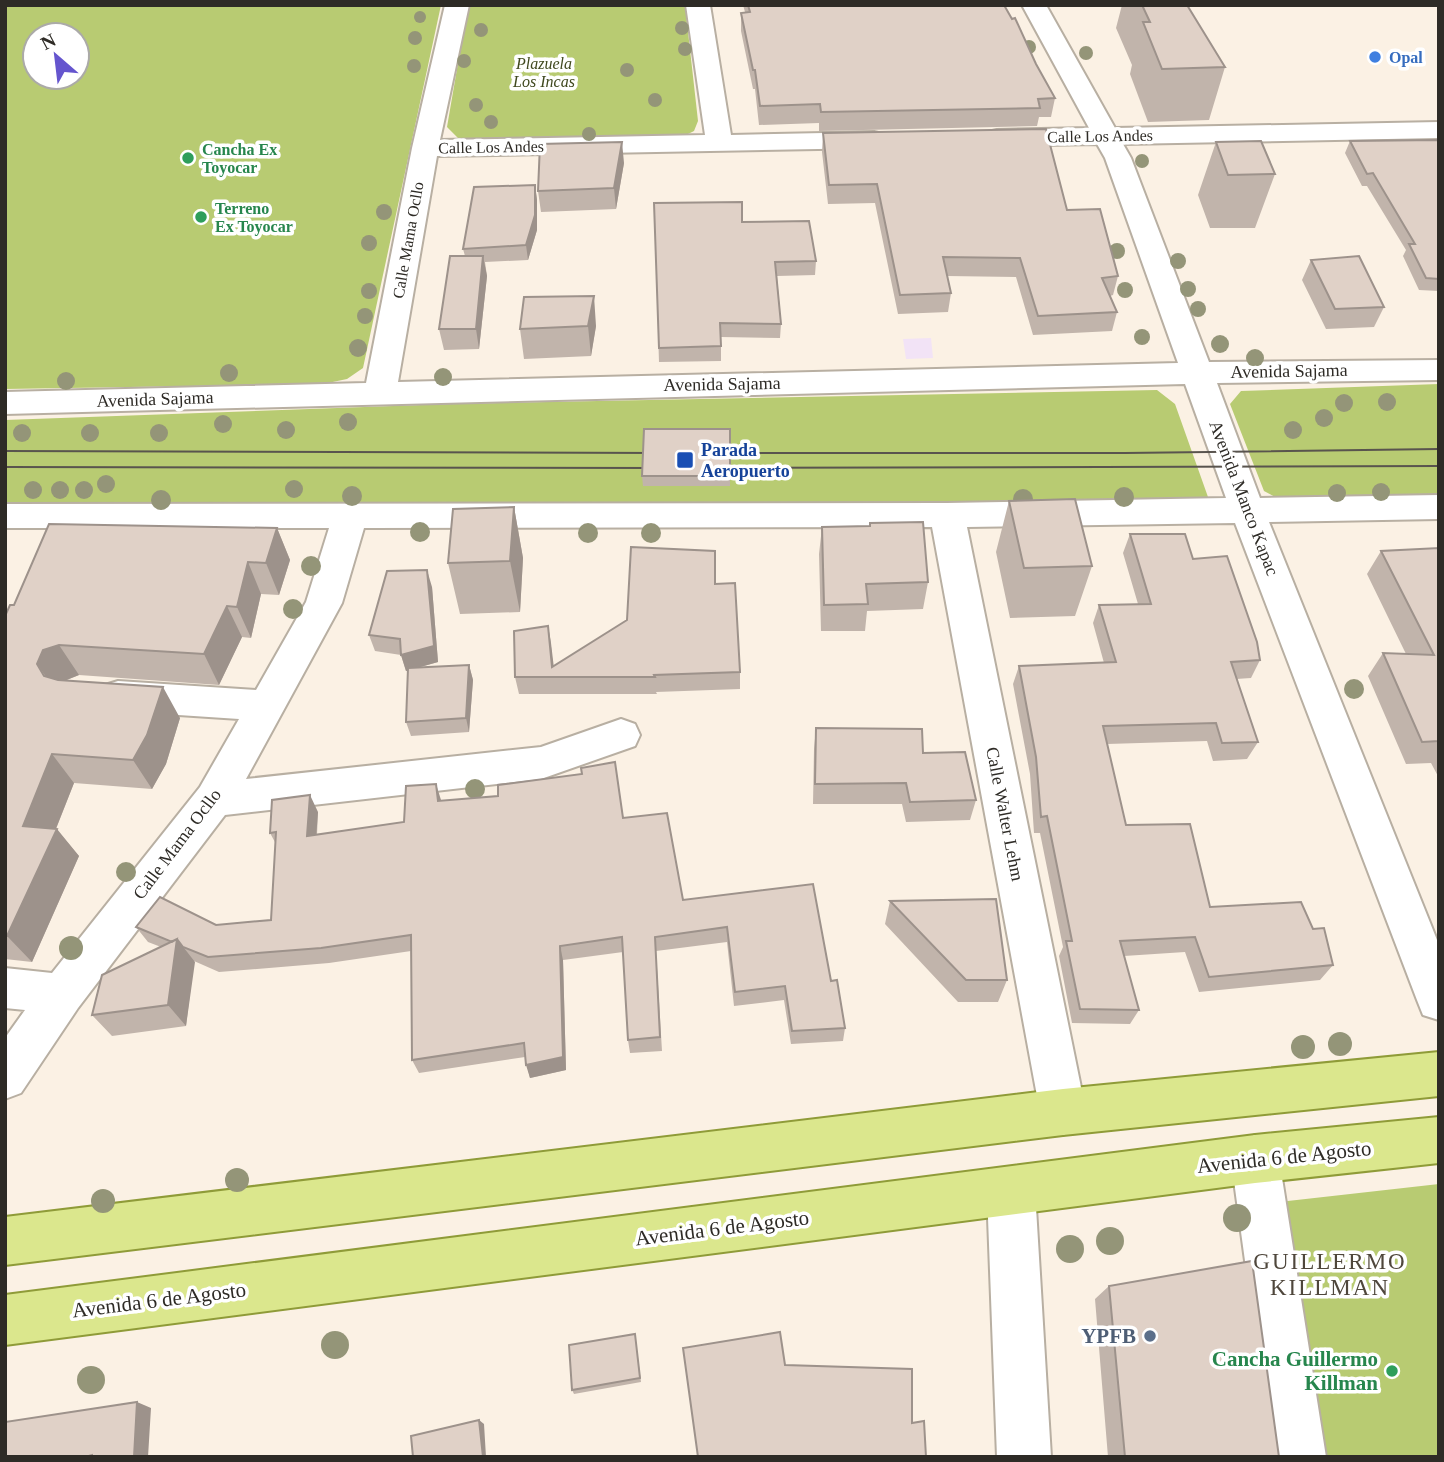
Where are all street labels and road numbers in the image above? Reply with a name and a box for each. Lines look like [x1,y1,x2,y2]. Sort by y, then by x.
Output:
street label: Calle Los Andes [1047,127,1153,145]
street label: Calle Los Andes [438,138,544,156]
street label: Calle Mama Ocllo [389,180,427,300]
street label: Avenida Sajama [1230,360,1348,382]
street label: Avenida Sajama [663,373,781,395]
street label: Avenida Sajama [96,387,214,411]
street label: Avenida Manco Kapac [1205,418,1283,578]
street label: Calle Walter Lehm [982,745,1028,883]
street label: Calle Mama Ocllo [129,785,225,903]
street label: Avenida 6 de Agosto [1196,1136,1372,1178]
street label: Avenida 6 de Agosto [634,1205,810,1251]
street label: Avenida 6 de Agosto [71,1277,247,1323]

